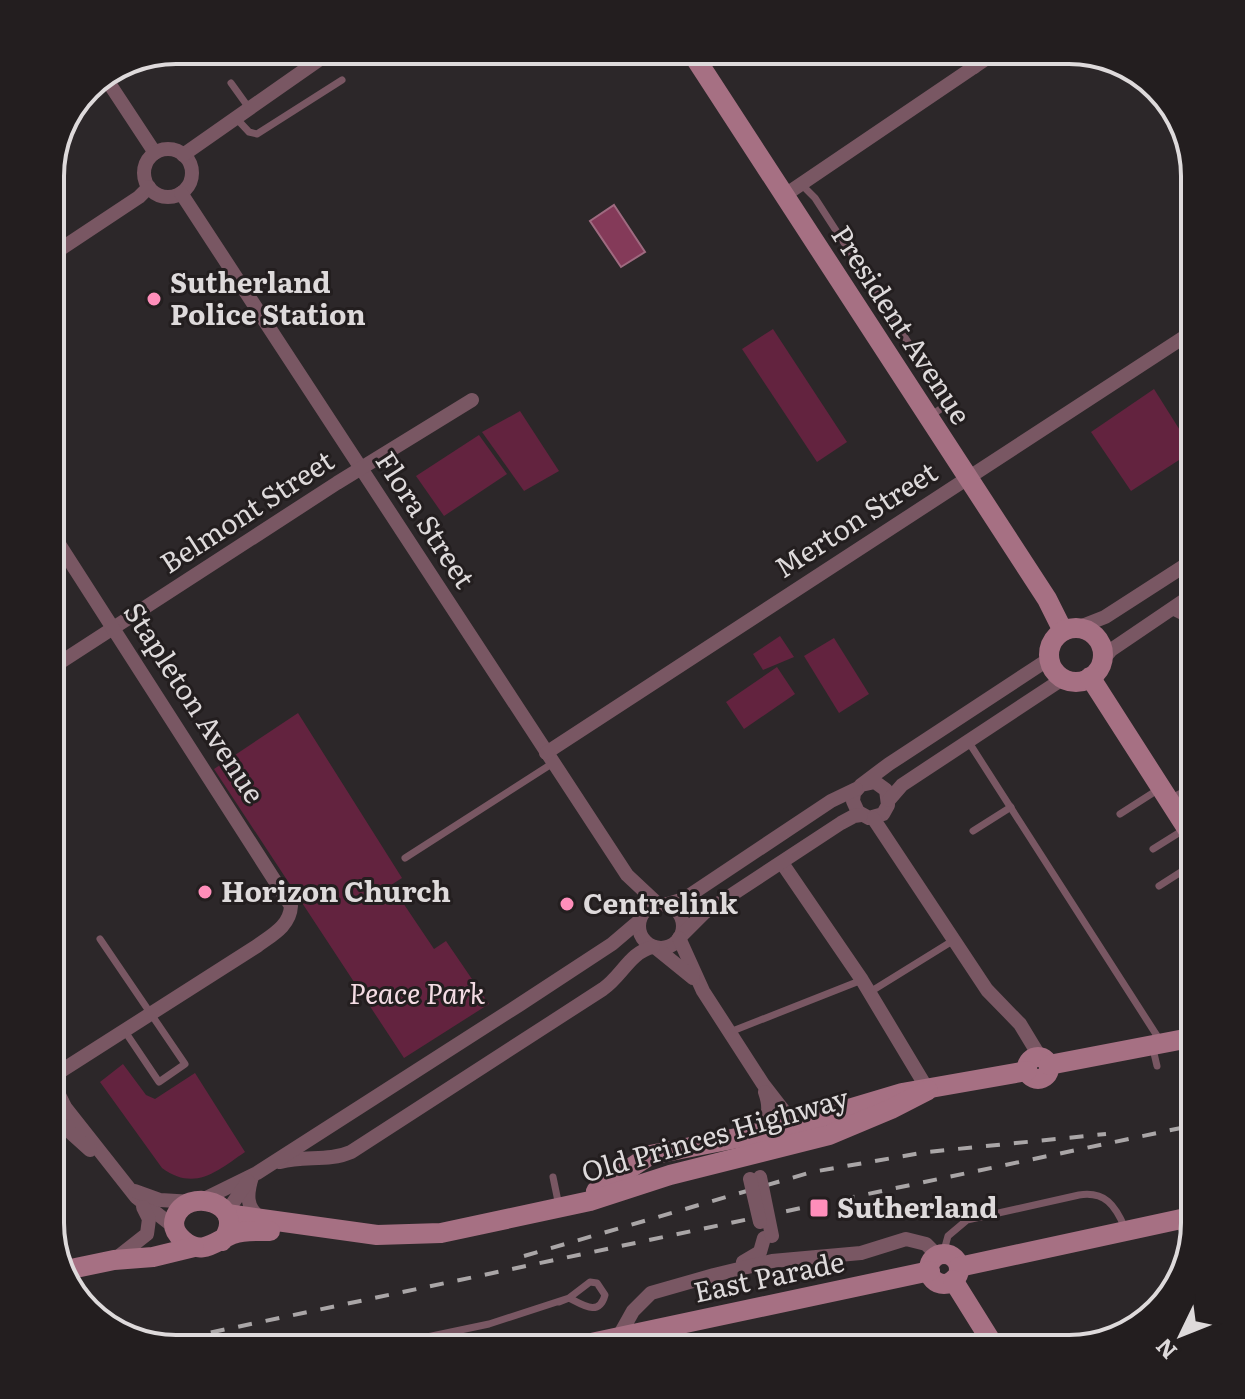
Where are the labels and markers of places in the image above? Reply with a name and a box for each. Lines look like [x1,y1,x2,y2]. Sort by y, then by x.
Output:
place label: Sutherland Police Station [170,260,366,334]
marker: Sutherland Police Station [145,290,163,308]
place label: Horizon Church [221,869,451,911]
place label: Centrelink [583,881,738,923]
marker: Horizon Church [196,883,214,901]
marker: Centrelink [558,895,576,913]
place label: Sutherland [837,1185,998,1227]
marker: Sutherland [808,1197,830,1219]

